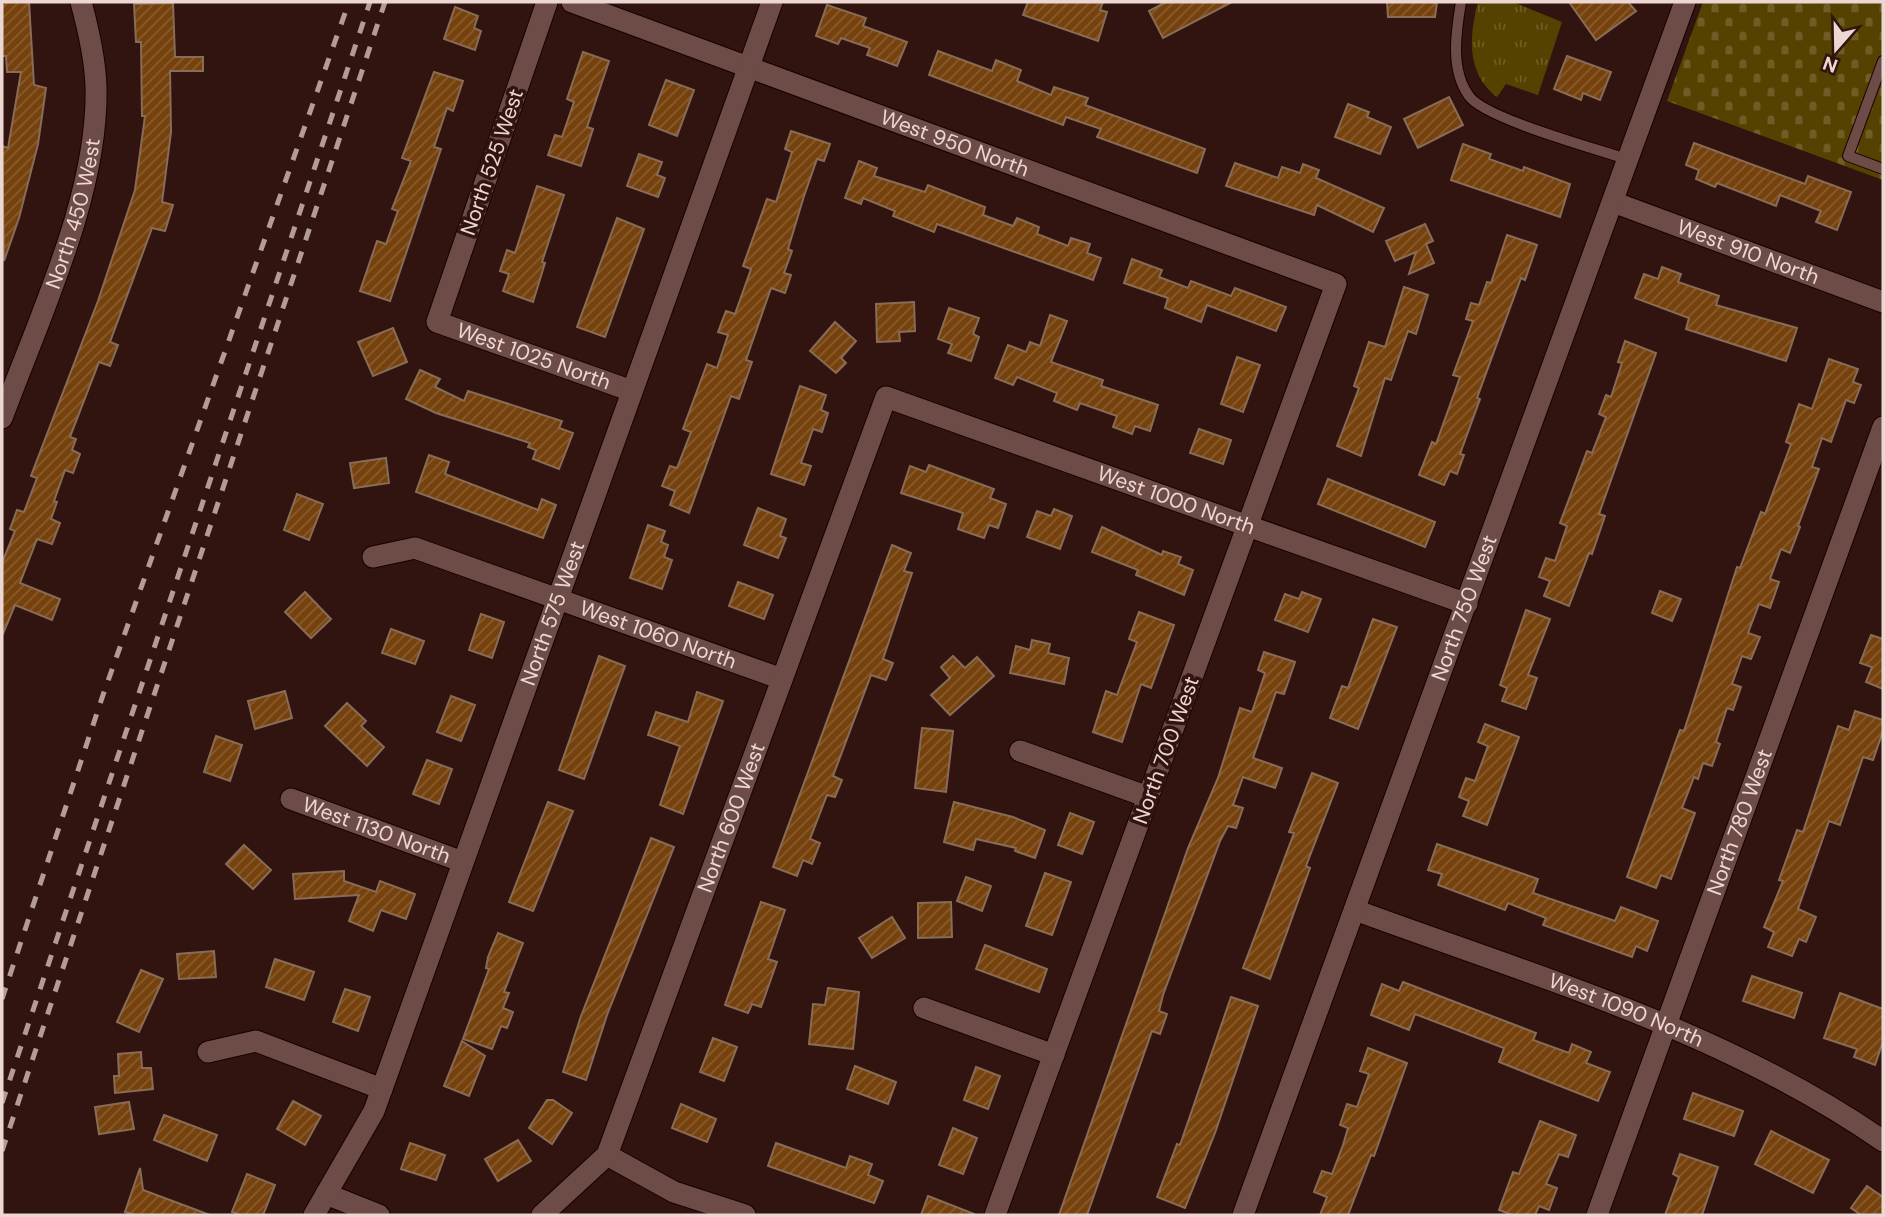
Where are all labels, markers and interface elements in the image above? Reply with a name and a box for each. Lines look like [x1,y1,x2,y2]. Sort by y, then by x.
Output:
north arrow [1801,14,1871,84]
text: N [1820,50,1841,79]
street label: North 525 West [454,85,530,239]
street label: West 950 North [877,103,1033,183]
street label: North 450 West [39,136,107,293]
street label: West 910 North [1673,213,1823,291]
street label: West 1025 North [453,316,615,396]
street label: West 1000 North [1093,459,1259,541]
street label: North 750 West [1425,531,1504,685]
street label: North 575 West [514,537,591,689]
street label: West 1060 North [576,594,740,676]
street label: North 700 West [1126,672,1206,828]
street label: North 600 West [691,739,772,896]
street label: North 780 West [1700,745,1779,899]
street label: West 1130 North [299,790,454,870]
street label: West 1090 North [1545,967,1708,1054]

